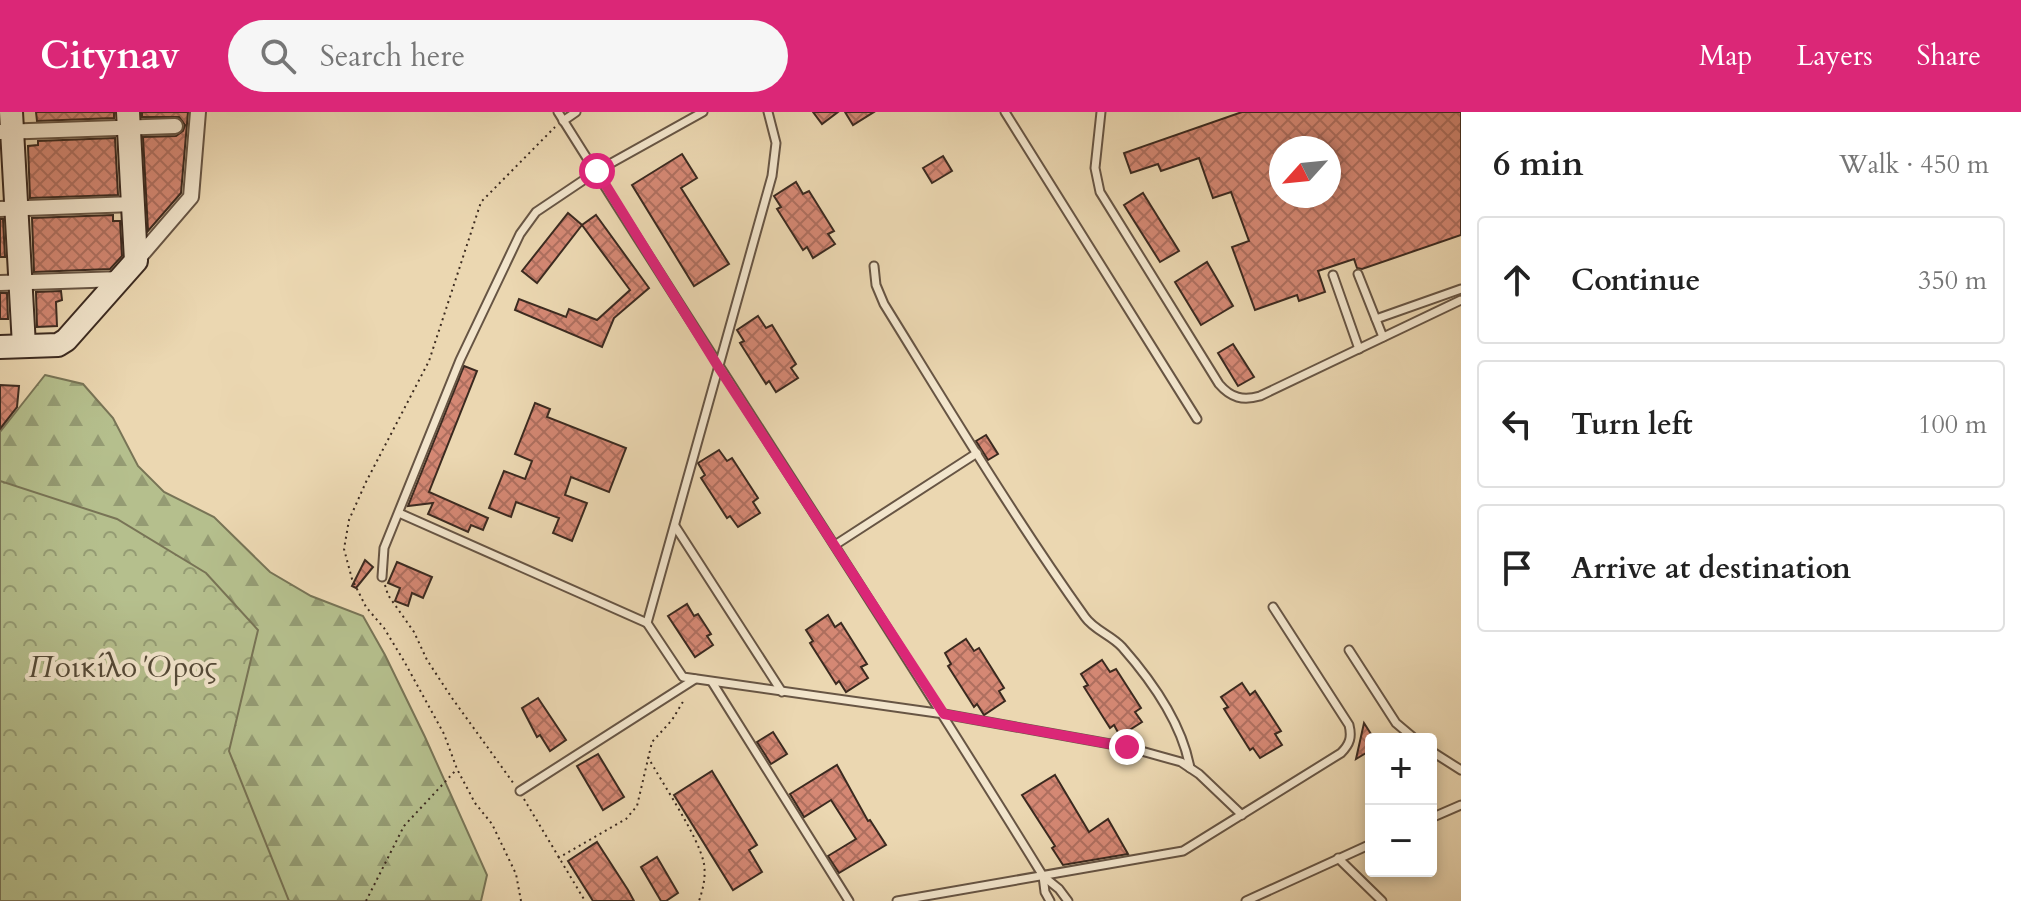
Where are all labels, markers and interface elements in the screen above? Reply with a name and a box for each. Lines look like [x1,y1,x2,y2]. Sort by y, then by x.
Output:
search box [228,20,788,92]
text: Citynav [40,30,180,82]
icon: search [256,34,300,78]
text: Search here [320,36,465,77]
text: Map [1699,37,1752,75]
text: Layers [1796,37,1873,75]
text: Share [1917,37,1981,75]
north arrow [1269,136,1341,208]
text: 6 min [1493,141,1584,187]
text: Walk · 450 m [1839,147,1989,182]
route start [579,153,615,189]
icon: ahead [1495,258,1539,302]
text: Continue [1571,260,1700,301]
text: 350 m [1918,263,1987,298]
icon: left [1495,402,1539,446]
text: Turn left [1571,404,1693,445]
text: 100 m [1918,407,1987,442]
icon: arrive [1495,546,1539,590]
text: Arrive at destination [1571,548,1851,589]
park label: Ποικίλο Όρος [29,647,218,688]
route end [1109,729,1145,765]
map controls [1365,733,1437,877]
button: + [1365,733,1437,805]
button: − [1365,805,1437,877]

